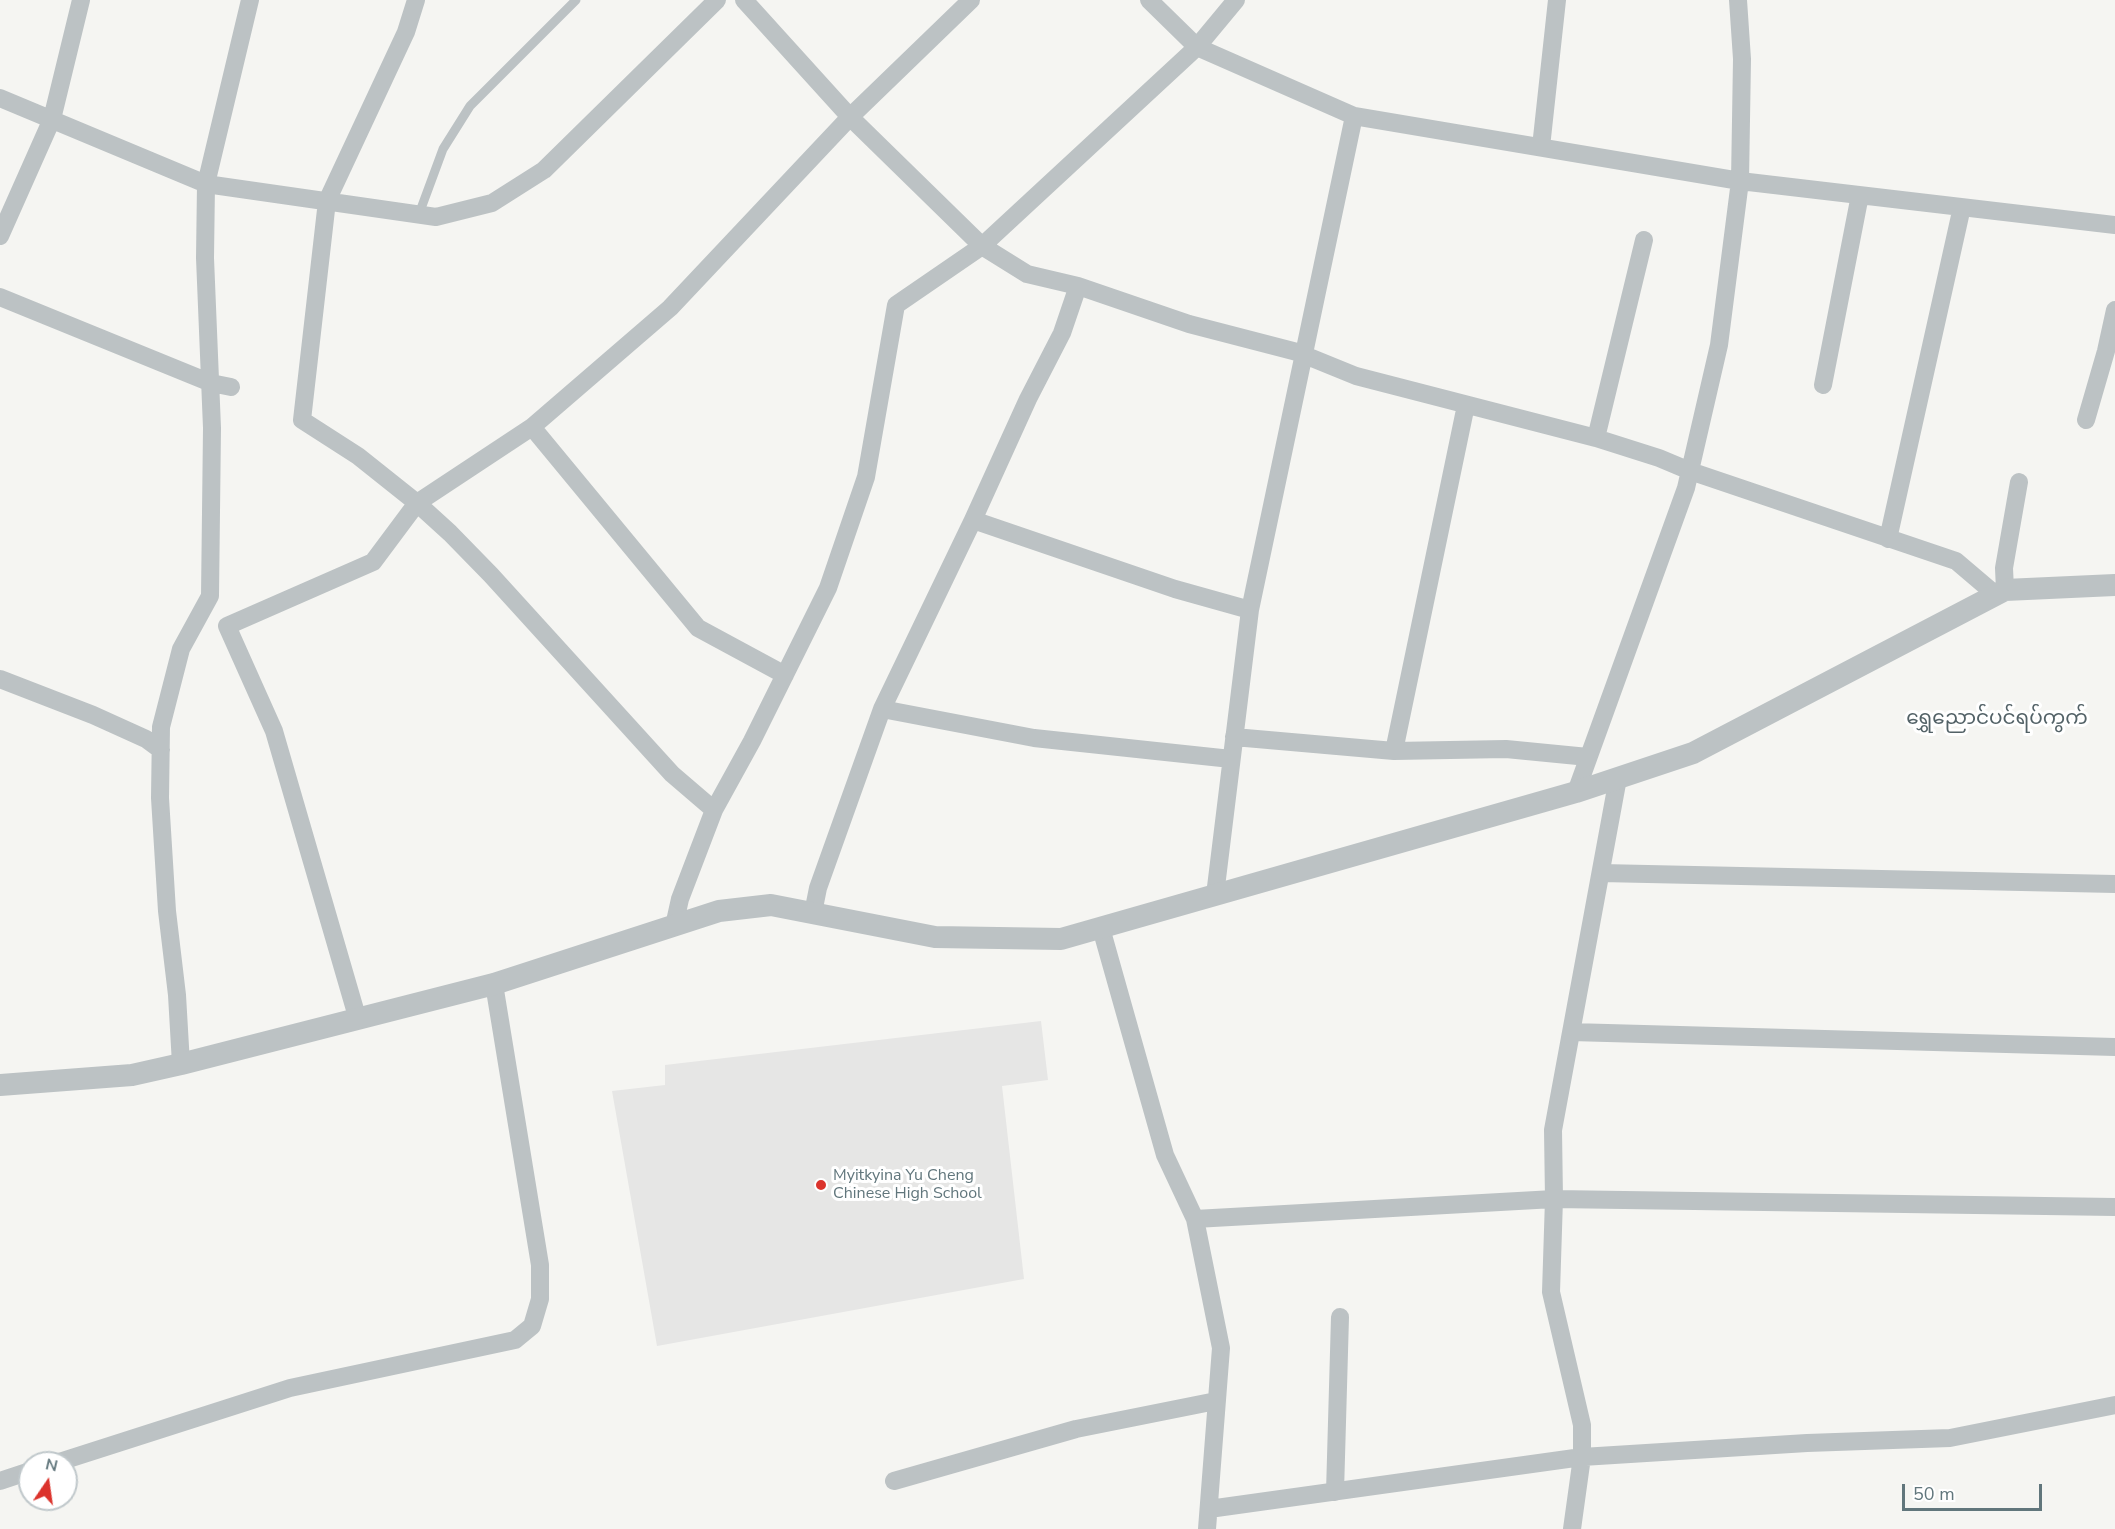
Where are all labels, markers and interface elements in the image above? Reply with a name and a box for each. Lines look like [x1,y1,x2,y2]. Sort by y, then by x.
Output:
district label: ရွှေညောင်ပင်ရပ်ကွက် [1906,707,2088,731]
place label: Myitkyina Yu Cheng Chinese High School [833,1166,982,1204]
marker: Myitkyina Yu Cheng Chinese High School [814,1178,828,1192]
north arrow [18,1451,78,1511]
text: N [43,1453,60,1477]
scale bar [1905,1472,2044,1510]
text: 50 m [1913,1482,1955,1506]

